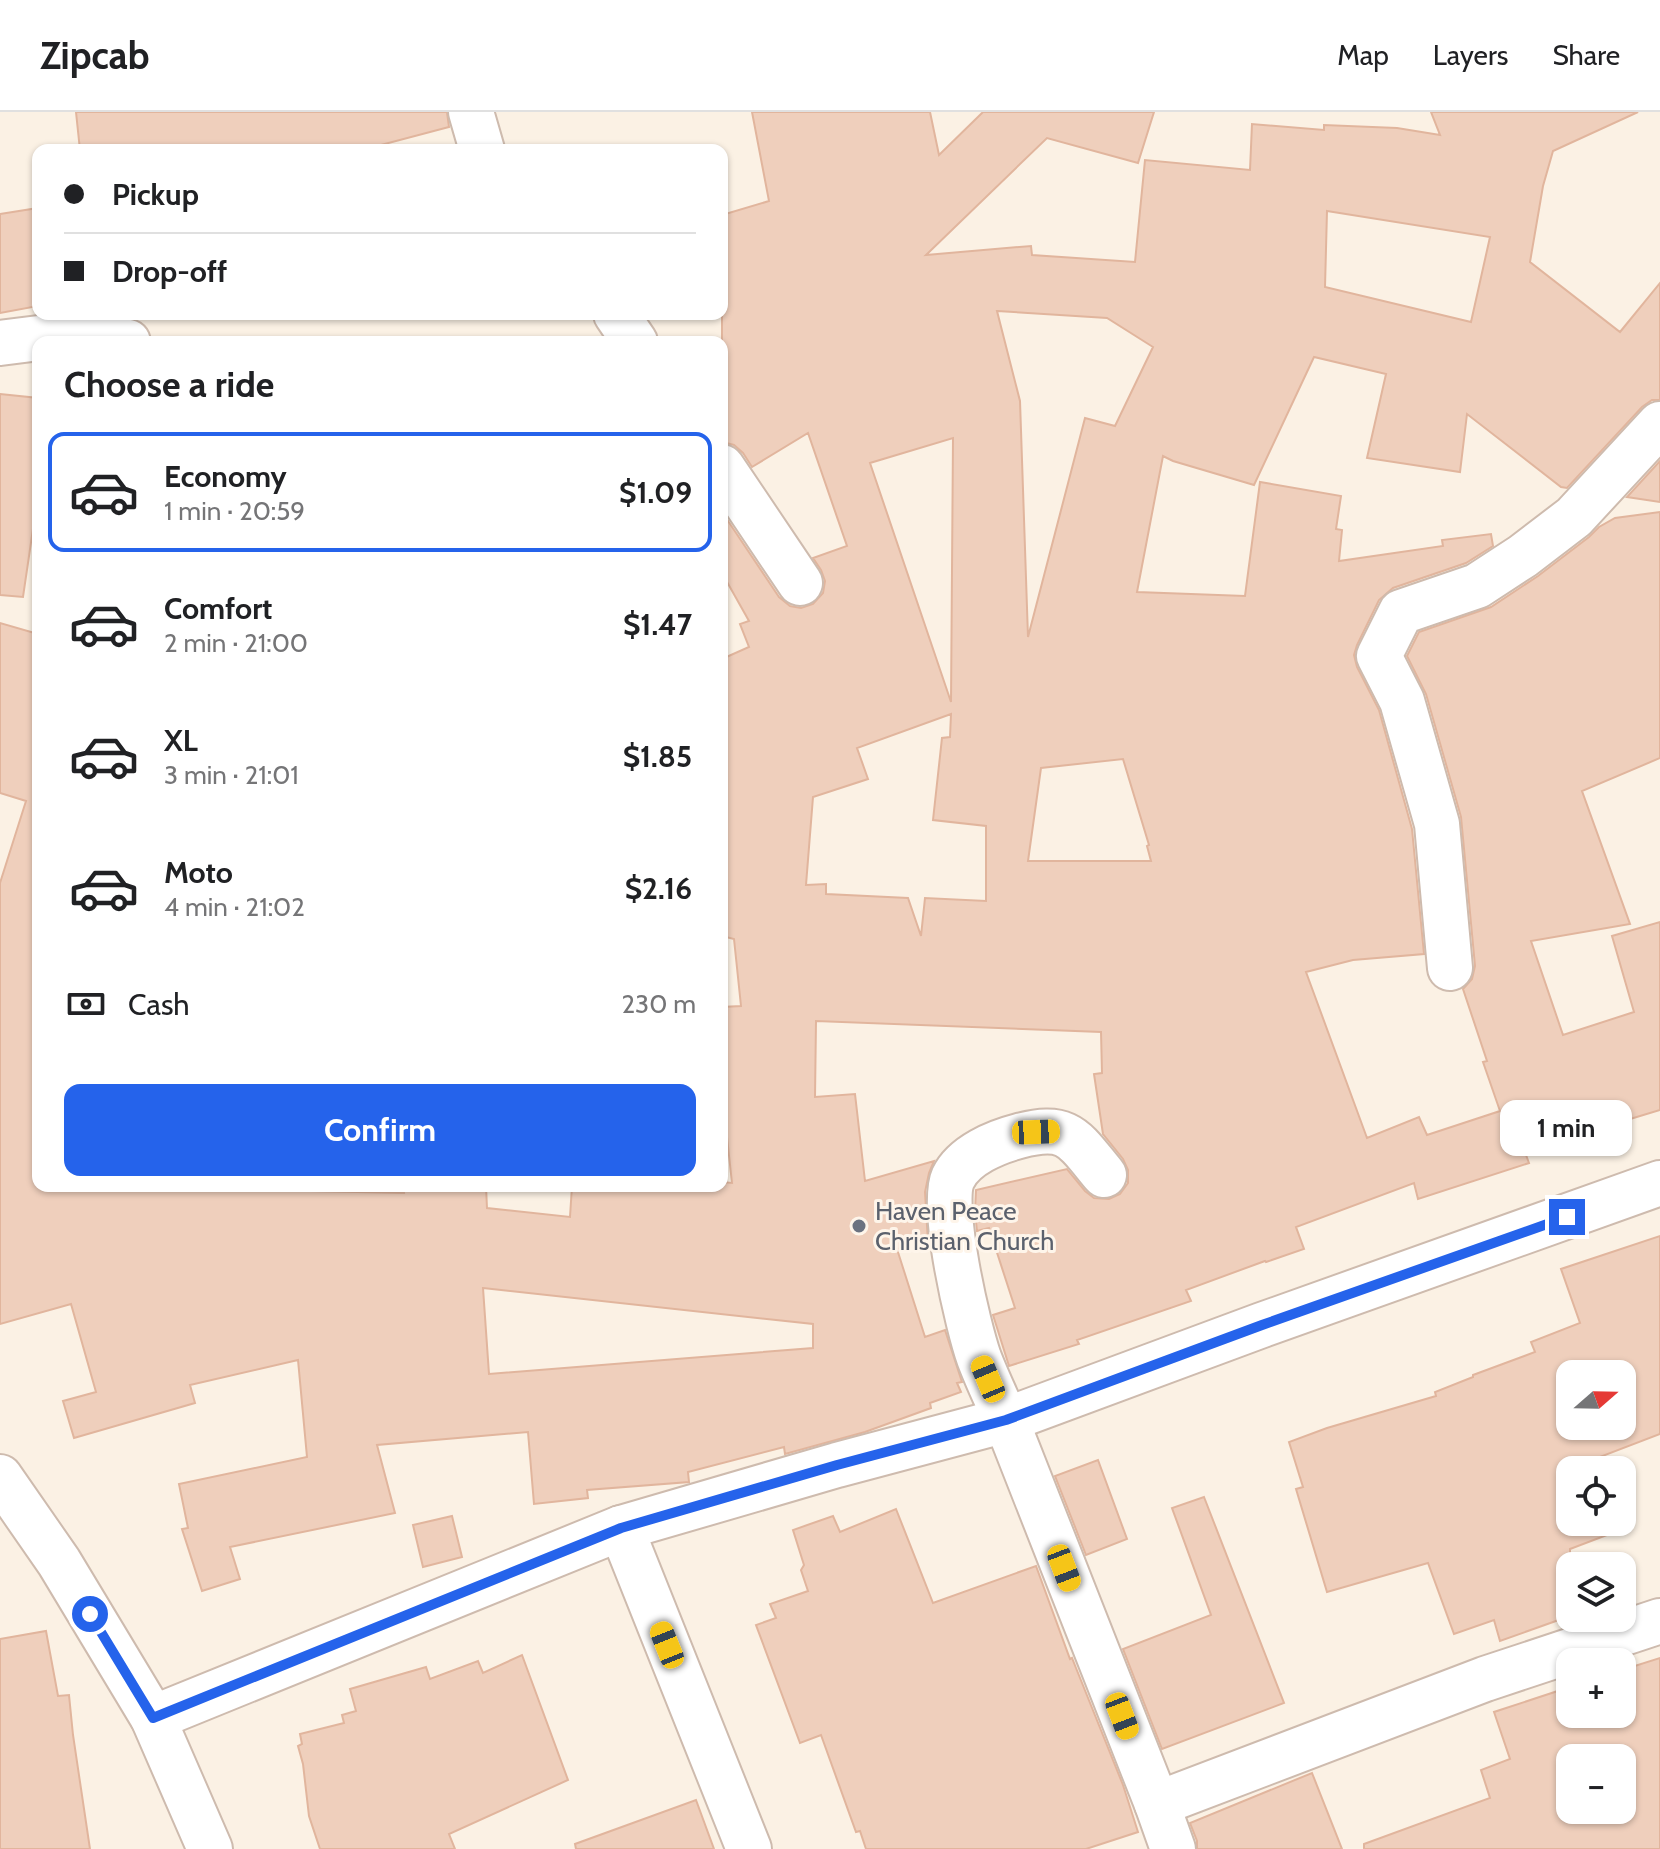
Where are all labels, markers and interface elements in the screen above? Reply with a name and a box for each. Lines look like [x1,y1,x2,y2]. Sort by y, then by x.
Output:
text: Zipcab [40,32,149,79]
text: Map [1337,38,1389,72]
text: Layers [1433,38,1508,72]
text: Share [1552,38,1620,72]
text: Pickup [112,176,199,213]
text: Drop-off [112,253,227,290]
text: Choose a ride [64,362,274,406]
icon: car [68,456,140,528]
text: Economy [164,458,287,495]
text: $1.09 [619,474,692,511]
text: 1 min · 20:59 [164,495,305,527]
icon: car [68,588,140,660]
text: Comfort [164,590,272,627]
text: $1.47 [623,606,692,643]
text: 2 min · 21:00 [164,627,308,659]
icon: car [68,720,140,792]
text: XL [164,722,198,759]
text: $1.85 [623,738,692,775]
text: 3 min · 21:01 [164,759,299,791]
icon: car [68,852,140,924]
text: Moto [164,854,233,891]
text: $2.16 [625,870,692,907]
text: 4 min · 21:02 [164,891,305,923]
icon: cash [64,982,108,1026]
text: Cash [128,986,190,1023]
text: 230 m [622,988,696,1020]
button: Confirm [64,1084,696,1176]
callout: 1 min [1501,1101,1633,1157]
text: 1 min [1537,1112,1595,1144]
car [1012,1119,1060,1145]
place label: Haven Peace Christian Church [875,1195,1054,1257]
route end [1549,1199,1585,1235]
marker: Haven Peace Christian Church [850,1217,868,1235]
car [968,1352,1008,1406]
north arrow [1556,1360,1636,1440]
map controls [1556,1360,1636,1824]
button: locate [1556,1456,1636,1536]
car [1044,1541,1084,1595]
button: layers [1556,1552,1636,1632]
route start [72,1596,108,1632]
car [647,1618,687,1672]
button: + [1556,1648,1636,1728]
car [1102,1689,1142,1743]
button: − [1556,1744,1636,1824]

